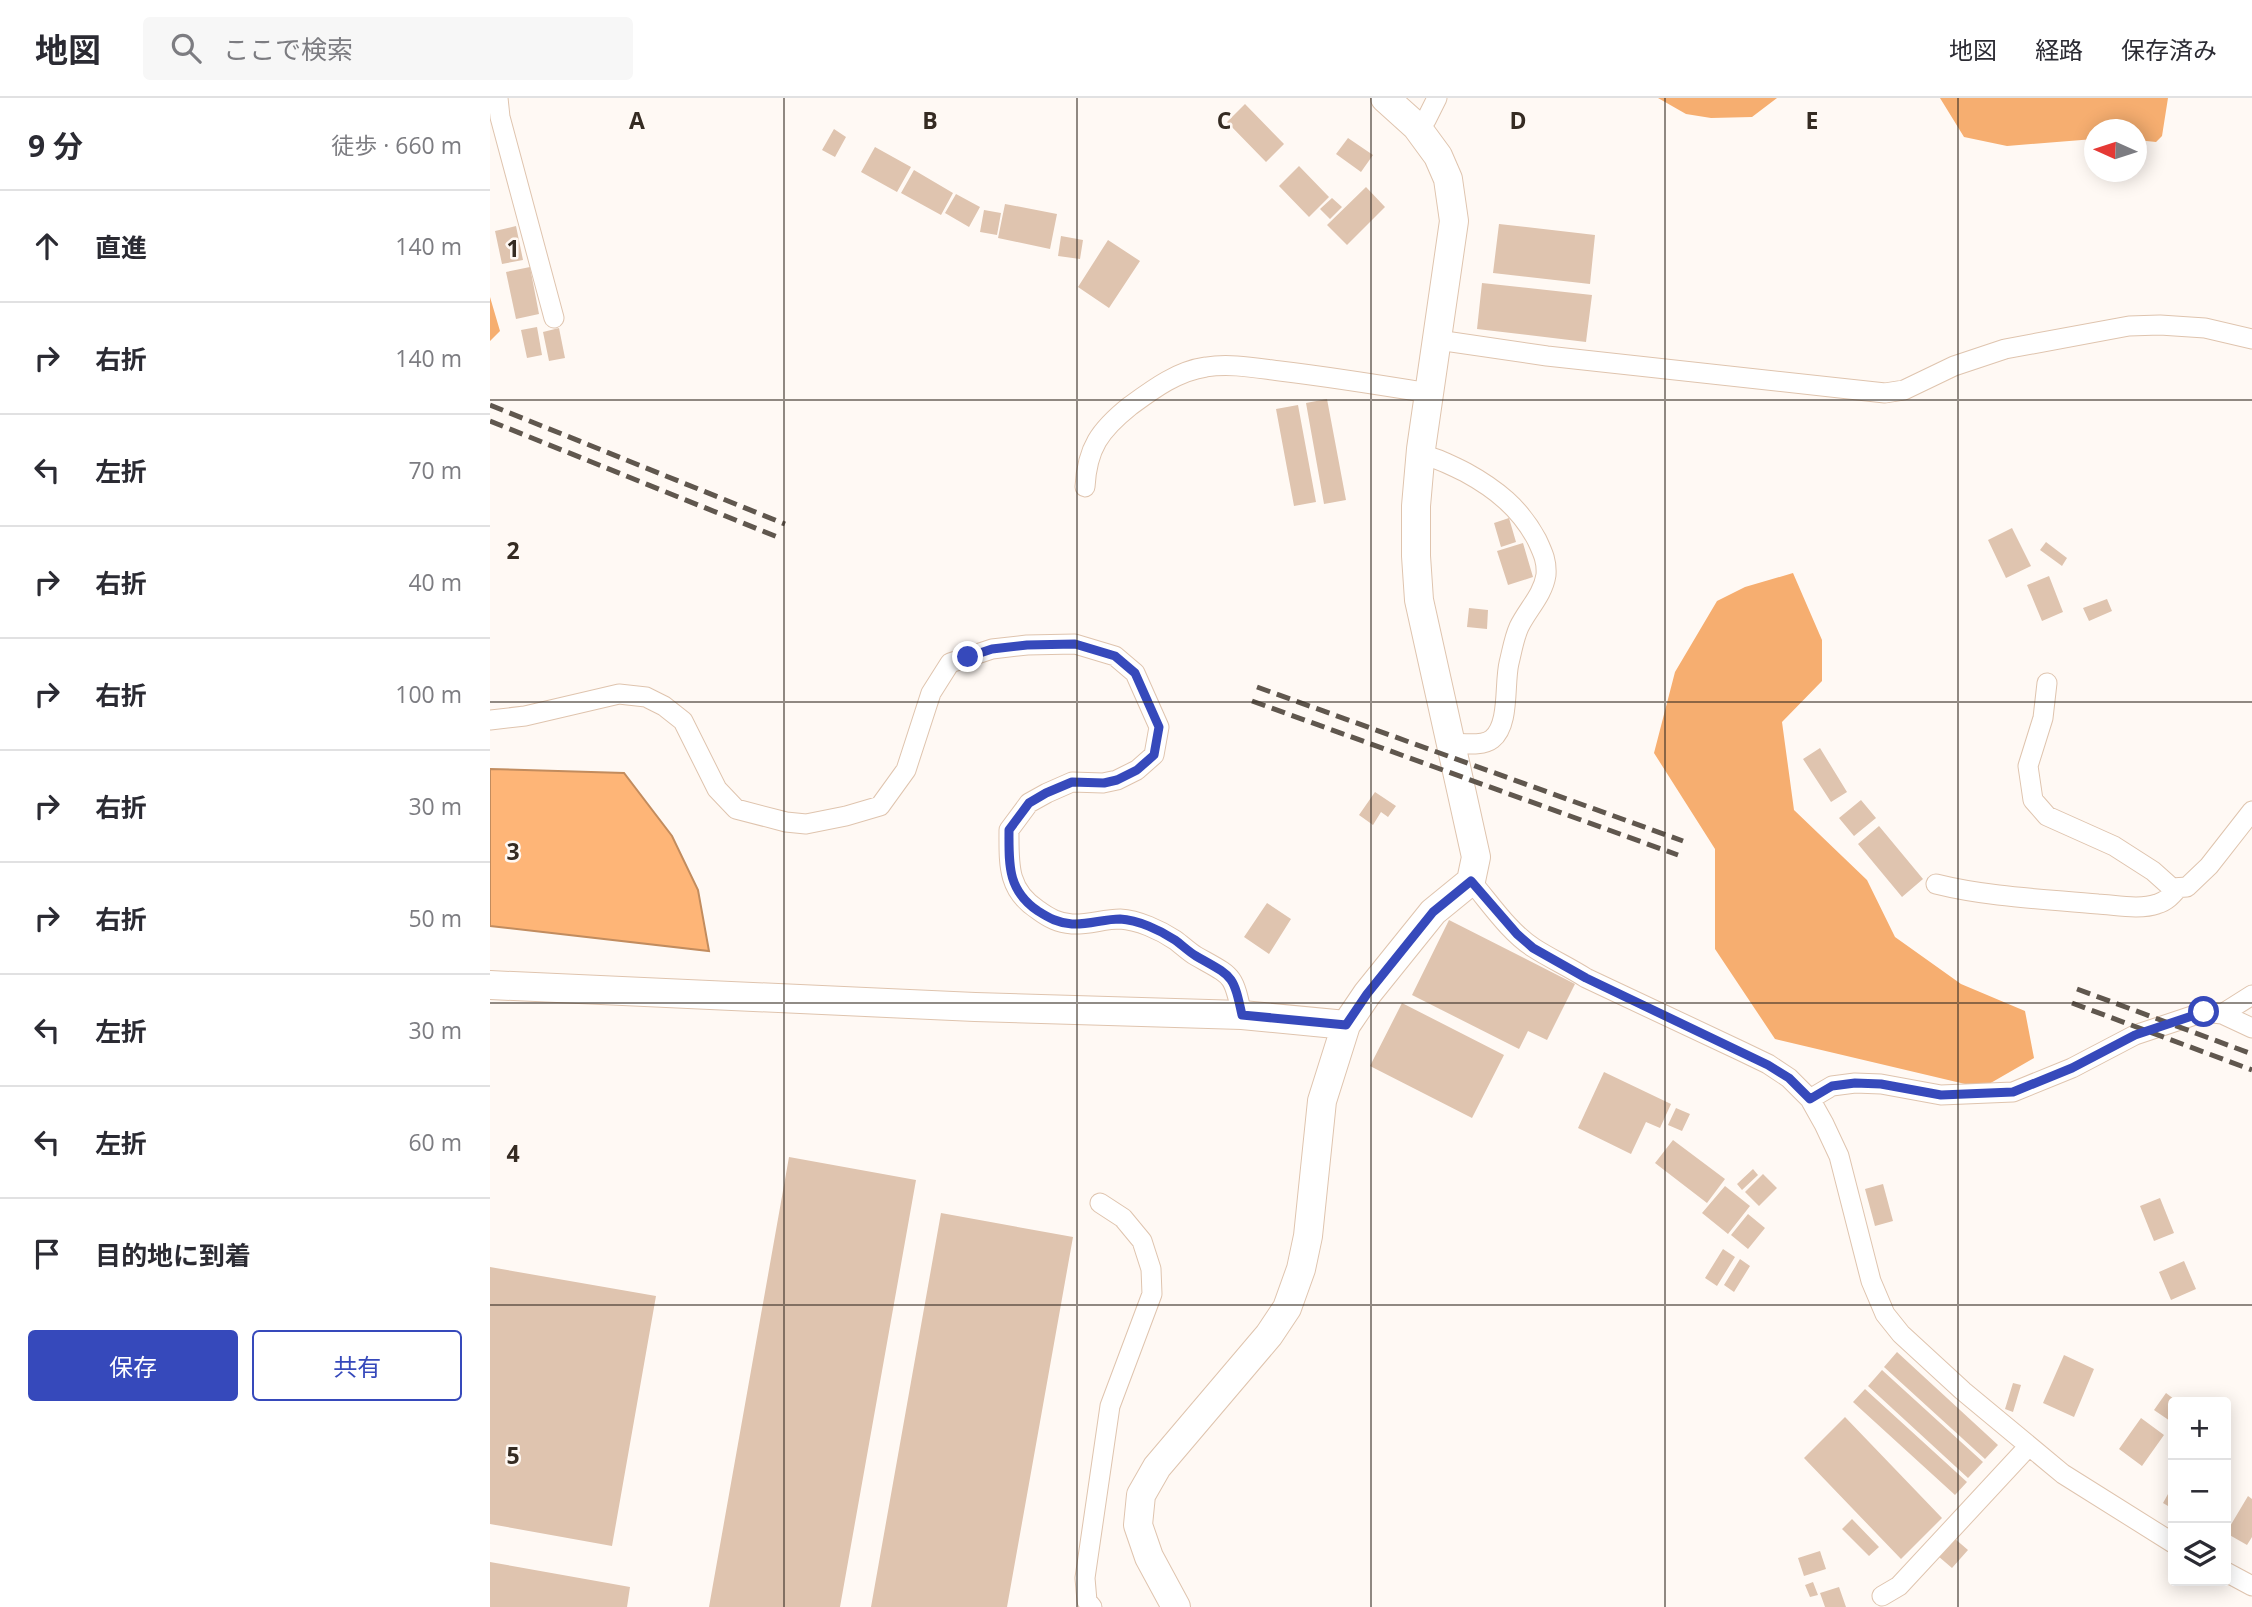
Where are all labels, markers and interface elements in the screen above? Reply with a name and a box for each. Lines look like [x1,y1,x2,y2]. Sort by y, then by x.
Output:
search box [143,17,633,80]
text: 地図 [35,27,101,72]
icon: search [167,29,205,67]
text: ここで検索 [223,31,353,67]
text: 地図 [1949,33,1997,66]
text: 経路 [2035,33,2083,66]
text: 保存済み [2121,33,2217,66]
text: A [629,104,645,136]
text: B [922,104,938,136]
text: C [1217,104,1231,136]
text: D [1509,104,1527,136]
text: E [1806,104,1818,136]
north arrow [2084,119,2147,182]
text: 9 分 [28,125,83,166]
text: 徒歩 · 660 m [331,129,462,161]
icon: ahead [28,227,66,265]
text: 直進 [95,229,147,265]
text: 140 m [395,230,462,262]
text: 1 [506,232,520,264]
icon: right [28,339,66,377]
text: 右折 [95,341,147,377]
text: 140 m [395,342,462,374]
icon: left [28,451,66,489]
text: 左折 [95,453,147,489]
text: 70 m [408,454,462,486]
text: 2 [506,534,520,566]
icon: right [28,563,66,601]
text: 右折 [95,565,147,601]
text: 40 m [408,566,462,598]
route end [952,641,983,672]
icon: right [28,675,66,713]
text: 右折 [95,677,147,713]
text: 100 m [395,678,462,710]
icon: right [28,787,66,825]
text: 右折 [95,789,147,825]
text: 30 m [408,790,462,822]
text: 3 [506,835,520,867]
icon: right [28,899,66,937]
text: 右折 [95,901,147,937]
text: 50 m [408,902,462,934]
route start [2188,996,2219,1027]
icon: left [28,1011,66,1049]
text: 左折 [95,1013,147,1049]
text: 30 m [408,1014,462,1046]
icon: left [28,1123,66,1161]
text: 左折 [95,1125,147,1161]
text: 60 m [408,1126,462,1158]
text: 4 [506,1137,520,1169]
icon: arrive [28,1235,66,1273]
text: 目的地に到着 [95,1237,251,1273]
button: 保存 [28,1330,238,1401]
button: 共有 [252,1330,462,1401]
map controls [2168,1397,2231,1586]
button: + [2168,1397,2231,1460]
text: 5 [506,1439,520,1471]
button: − [2168,1460,2231,1523]
button: layers [2168,1523,2231,1586]

